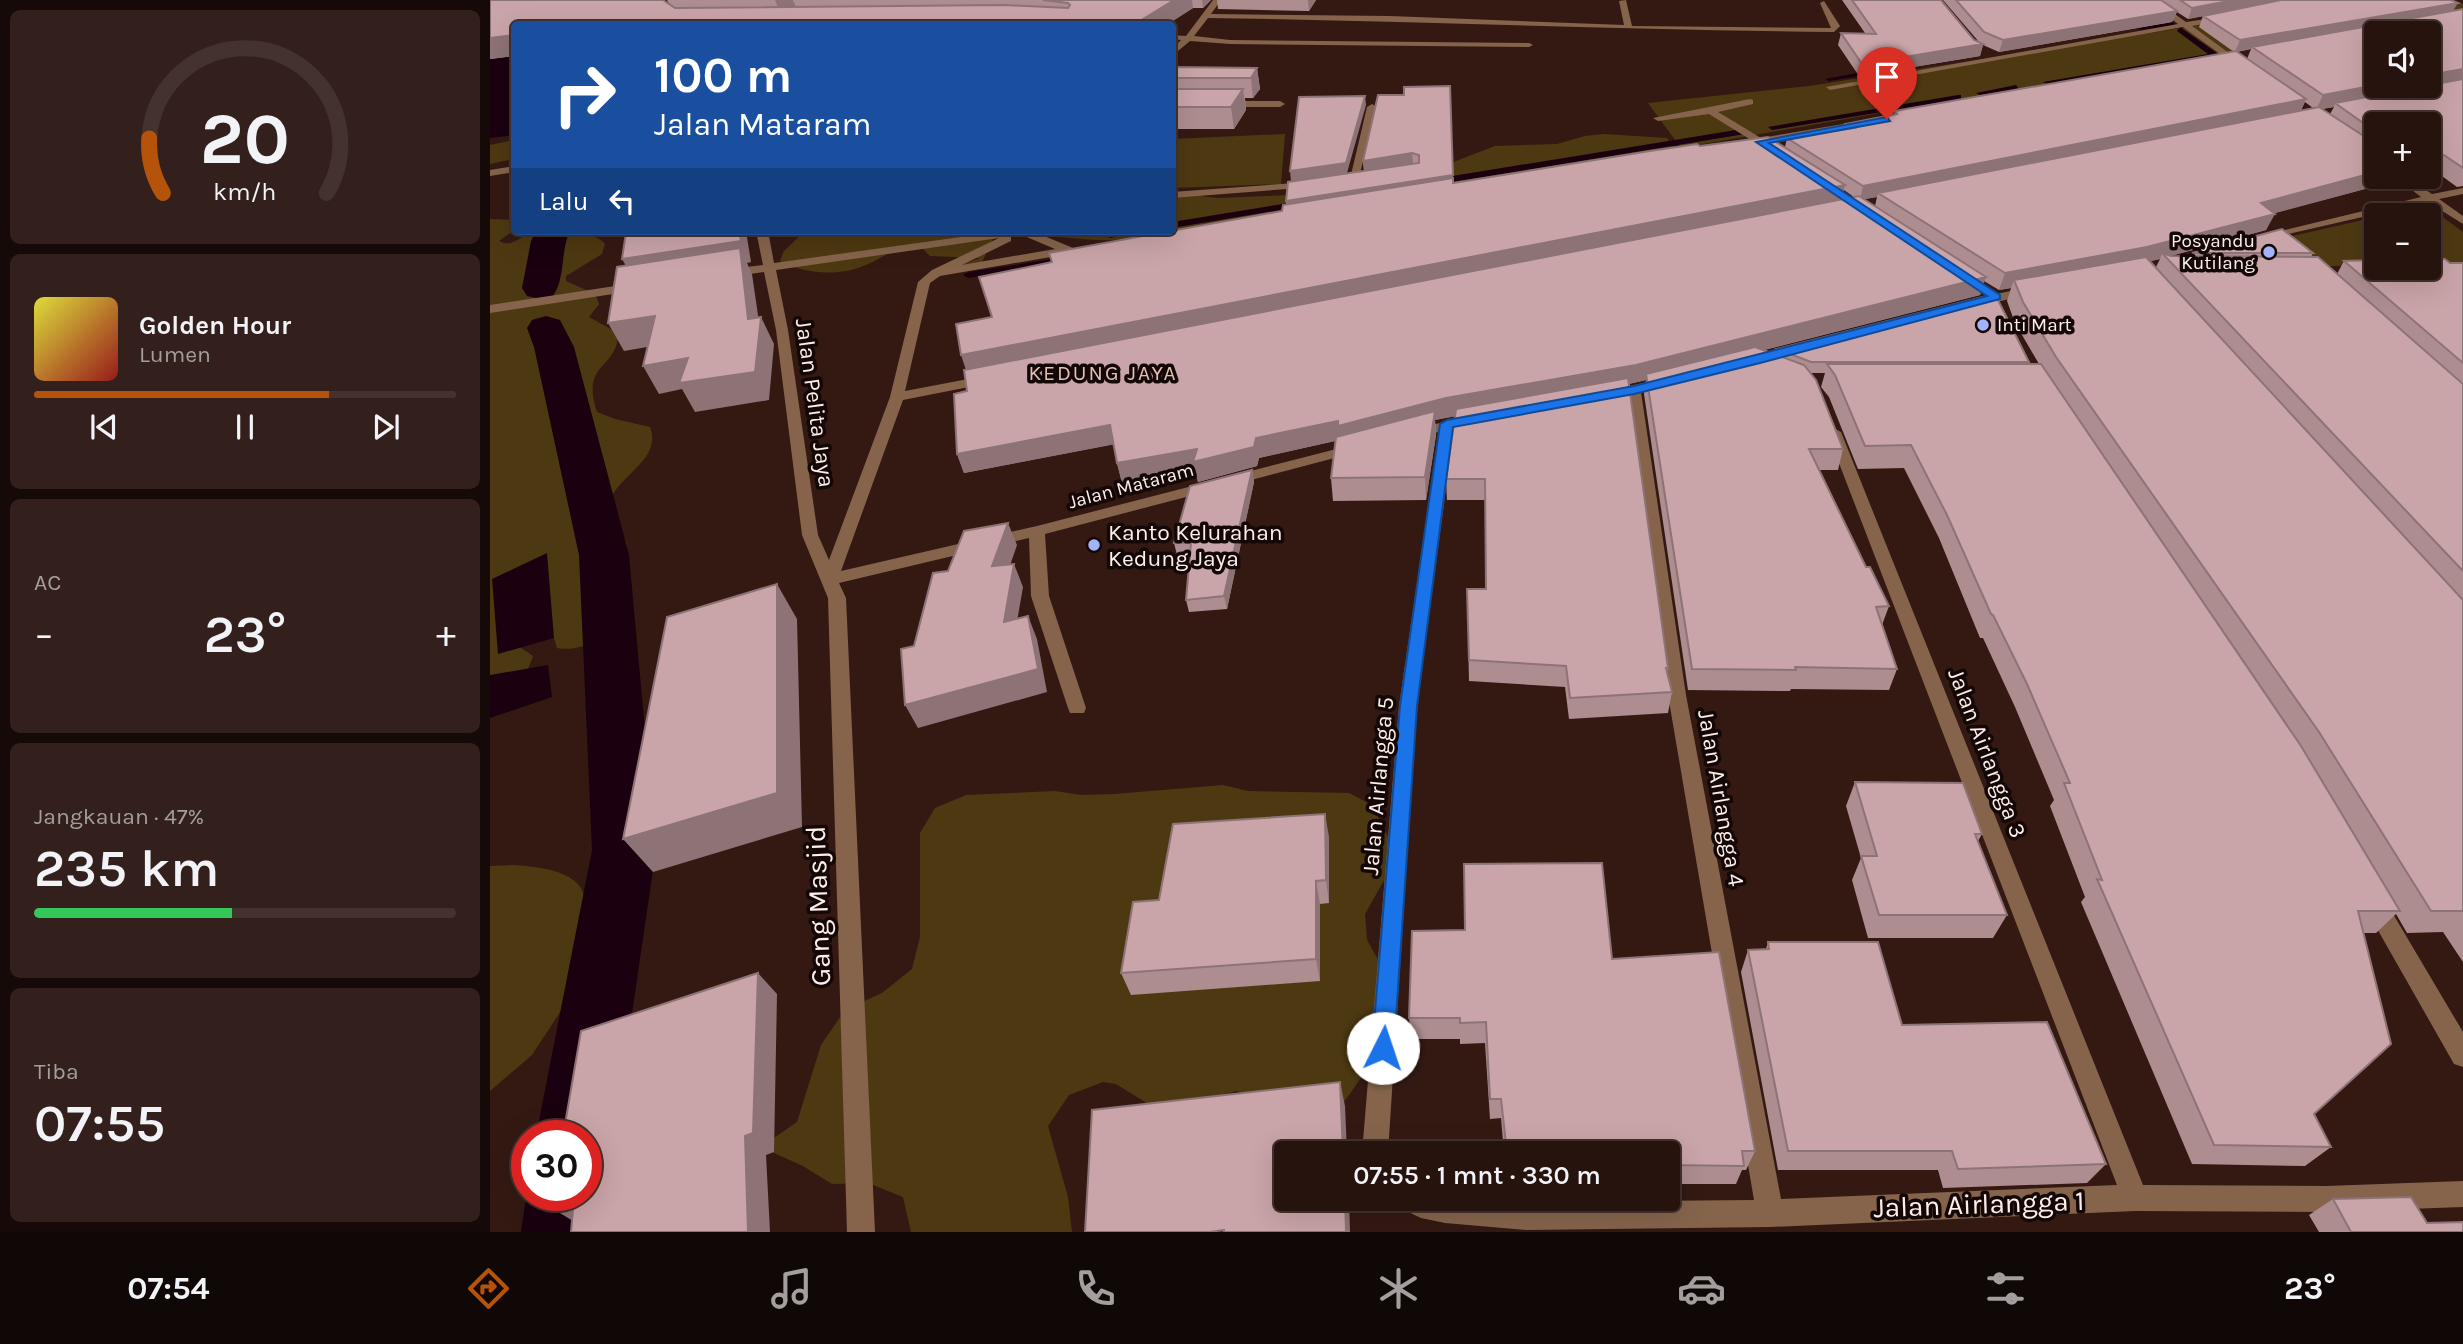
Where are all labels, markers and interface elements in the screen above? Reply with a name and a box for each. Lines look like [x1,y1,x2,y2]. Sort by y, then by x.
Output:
map controls [2364,21,2441,280]
button: sound [2364,21,2441,98]
text: 100 m [654,47,792,104]
pin [1857,47,1917,119]
icon: right [539,49,630,140]
icon: arrive [1868,58,1906,96]
text: 20 [200,97,290,182]
text: Jalan Mataram [654,106,872,143]
button: + [2364,112,2441,189]
text: km/h [213,177,277,206]
icon: left [603,182,641,220]
text: Lalu [539,186,589,217]
button: − [2364,203,2441,280]
place label: Posyandu Kutilang [2171,230,2255,274]
marker: Posyandu Kutilang [2261,244,2277,260]
text: Golden Hour [139,310,291,341]
place label: Inti Mart [1997,314,2072,336]
street label: Jalan Pelita Jaya [790,317,840,489]
marker: Inti Mart [1975,317,1991,333]
text: Lumen [139,341,211,368]
district label: KEDUNG JAYA [1028,361,1178,385]
icon: previous [85,408,123,446]
icon: pause [226,408,264,446]
icon: next [367,408,405,446]
street label: Jalan Mataram [1066,459,1196,513]
place label: Kanto Kelurahan Kedung Jaya [1108,519,1283,572]
marker: Kanto Kelurahan Kedung Jaya [1086,537,1102,553]
text: AC [34,569,61,596]
text: 23° [204,604,286,665]
text: − [34,612,54,657]
text: + [436,612,456,657]
street label: Jalan Airlangga 3 [1942,664,2032,842]
street label: Jalan Airlangga 5 [1357,696,1399,876]
street label: Jalan Airlangga 4 [1692,708,1750,888]
text: Jangkauan · 47% [34,803,204,830]
street label: Gang Masjid [799,825,837,987]
text: 235 km [34,838,219,899]
position arrow [1346,1011,1420,1085]
text: Tiba [34,1058,79,1085]
text: 07:55 [34,1093,165,1154]
speed limit sign: 30 [511,1120,602,1211]
text: 07:55 · 1 mnt · 330 m [1353,1160,1601,1191]
street label: Jalan Airlangga 1 [1873,1184,2085,1224]
icon: directions [464,1264,513,1313]
icon: music [767,1264,816,1313]
icon: phone [1071,1264,1120,1313]
icon: climate [1374,1264,1423,1313]
icon: car [1677,1264,1726,1313]
icon: filters [1981,1264,2030,1313]
text: 07:54 [127,1270,210,1307]
text: 23° [2284,1270,2336,1307]

